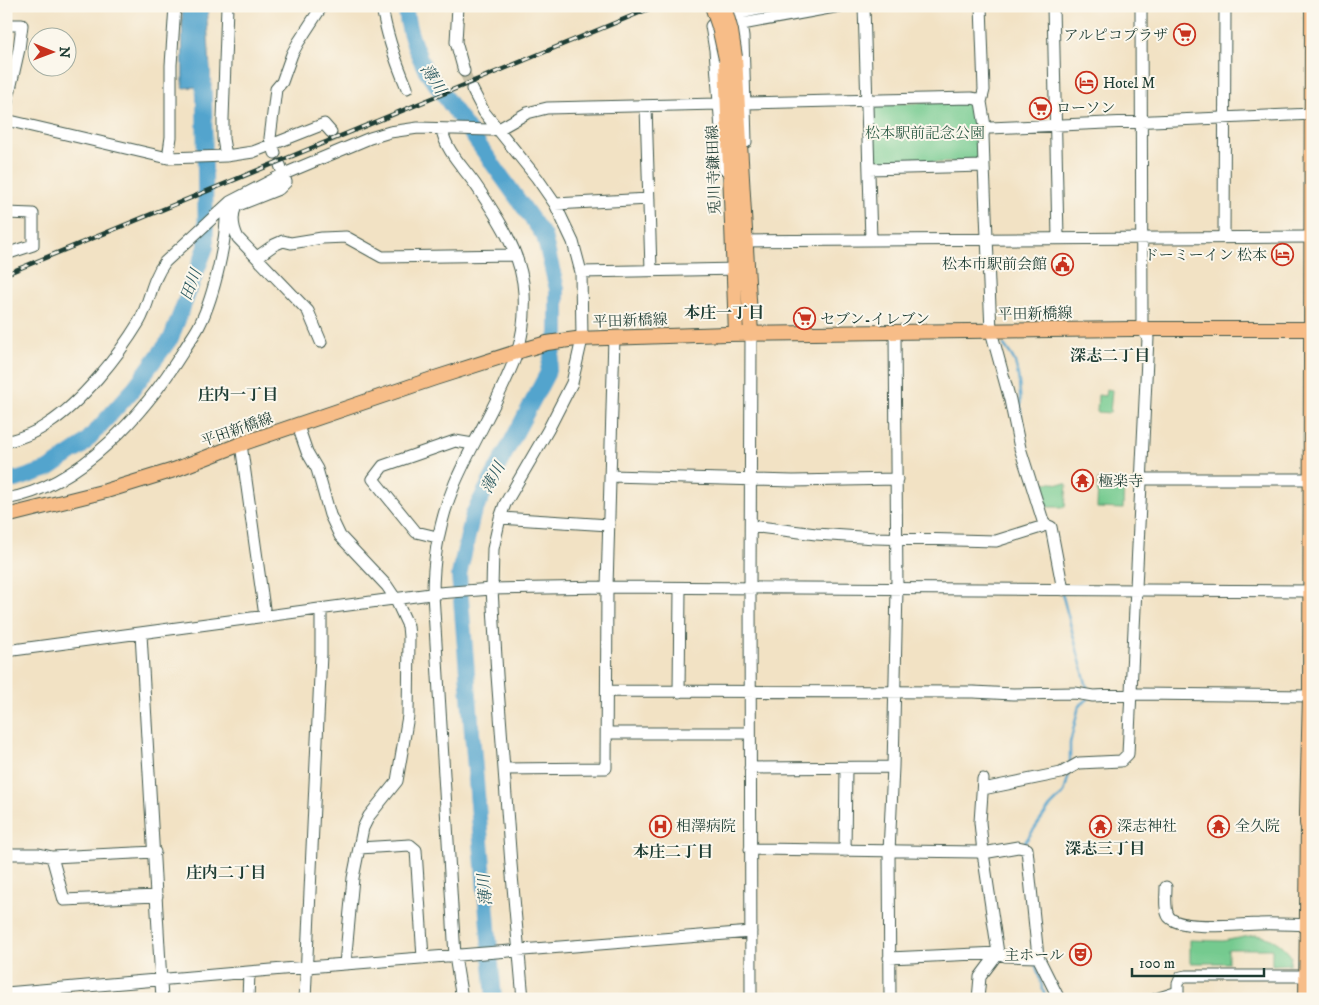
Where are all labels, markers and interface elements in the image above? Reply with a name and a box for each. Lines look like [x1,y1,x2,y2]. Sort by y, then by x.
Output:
supermarket icon: アルピコプラザ [1172,23,1196,47]
place label: アルピコプラザ [1064,26,1168,45]
north arrow [28,28,78,78]
text: N [55,46,73,59]
water label: 薄川 [416,60,451,100]
hotel icon: Hotel M [1075,71,1099,95]
place label: Hotel M [1103,74,1155,93]
supermarket icon: ローソン [1028,96,1052,120]
place label: ローソン [1056,99,1115,118]
park label: 松本駅前記念公園 [865,124,985,143]
street label: 兎川寺鎌田線 [703,125,725,215]
hotel icon: ドーミーイン 松本 [1271,243,1295,267]
place label: ドーミーイン 松本 [1144,246,1267,265]
public building icon: 松本市駅前会館 [1051,252,1075,276]
place label: 松本市駅前会館 [942,255,1047,274]
water label: 田川 [176,265,207,304]
district label: 本庄一丁目 [684,303,764,323]
street label: 平田新橋線 [997,304,1073,324]
supermarket icon: セブン-イレブン [792,307,816,331]
street label: 平田新橋線 [592,310,668,332]
place label: セブン-イレブン [820,310,930,329]
district label: 深志二丁目 [1070,346,1150,366]
district label: 庄内一丁目 [198,385,278,405]
street label: 平田新橋線 [198,409,276,451]
water label: 薄川 [477,457,510,497]
temple icon: 極楽寺 [1070,469,1094,493]
place label: 極楽寺 [1098,472,1143,491]
hospital icon: 相澤病院 [648,814,672,838]
temple icon: 深志神社 [1089,814,1113,838]
temple icon: 全久院 [1207,814,1231,838]
place label: 相澤病院 [676,817,736,836]
place label: 深志神社 [1117,817,1177,836]
place label: 全久院 [1235,817,1280,836]
district label: 深志三丁目 [1065,839,1145,859]
district label: 本庄二丁目 [633,842,713,862]
district label: 庄内二丁目 [186,863,266,883]
water label: 薄川 [473,871,496,907]
theatre icon: 主ホール [1068,943,1092,967]
scale bar [1132,945,1264,977]
place label: 主ホール [1004,946,1064,965]
text: 100 m [1139,954,1175,973]

